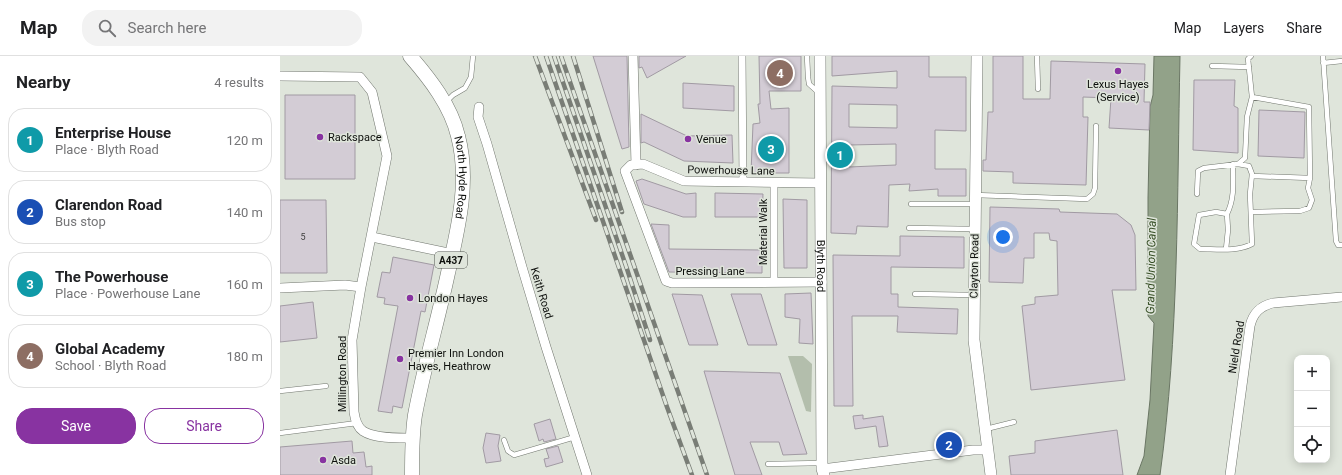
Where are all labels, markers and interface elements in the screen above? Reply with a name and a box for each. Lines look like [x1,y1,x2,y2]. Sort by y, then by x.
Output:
search box [82,10,362,46]
text: Map [20,16,58,39]
icon: search [96,17,118,39]
text: Search here [128,19,206,37]
text: Map [1174,20,1201,36]
text: Layers [1223,20,1264,36]
text: Share [1286,20,1322,36]
pin: 4 [767,58,793,88]
marker: Lexus Hayes (Service) [1113,66,1123,76]
text: Nearby [16,72,71,92]
text: 4 results [214,75,264,90]
place label: Lexus Hayes (Service) [1087,78,1149,104]
text: Enterprise House [55,124,171,142]
place label: Rackspace [328,131,382,144]
marker: Rackspace [315,132,325,142]
text: 1 [26,133,34,148]
text: 120 m [226,133,263,148]
place label: Venue [696,133,727,146]
marker: Venue [683,134,693,144]
pin: 3 [758,134,784,164]
street label: North Hyde Road [451,135,469,220]
pin: 1 [827,140,853,170]
text: Place · Blyth Road [55,142,159,157]
street label: Powerhouse Lane [687,163,775,178]
text: Clarendon Road [55,196,162,214]
street label: Material Walk [757,198,770,265]
text: 2 [26,205,34,220]
text: 140 m [226,205,263,220]
text: Bus stop [55,214,106,229]
water label: Grand Union Canal [1143,218,1159,314]
your location [993,227,1013,247]
house number: 5 [300,232,306,242]
street label: Clayton Road [967,234,982,298]
street label: Blyth Road [814,240,827,292]
road number: A437 [435,252,467,268]
street label: Pressing Lane [675,265,745,278]
street label: Keith Road [528,266,555,320]
text: The Powerhouse [55,268,168,286]
text: 3 [26,277,34,292]
text: 160 m [226,277,263,292]
text: Place · Powerhouse Lane [55,286,200,301]
place label: London Hayes [418,292,488,305]
marker: London Hayes [405,293,415,303]
street label: Nield Road [1226,320,1247,374]
street label: Millington Road [336,336,349,412]
text: Global Academy [55,340,165,358]
place label: Premier Inn London Hayes, Heathrow [408,347,504,373]
text: 4 [26,349,34,364]
text: 180 m [226,349,263,364]
marker: Premier Inn London Hayes, Heathrow [395,354,405,364]
map controls [1294,355,1330,463]
button: + [1294,355,1330,391]
text: School · Blyth Road [55,358,166,373]
button: − [1294,391,1330,427]
button: Save [16,408,136,444]
button: Share [144,408,264,444]
button: locate [1294,427,1330,463]
pin: 2 [936,430,962,460]
place label: Asda [331,454,356,467]
marker: Asda [318,455,328,465]

